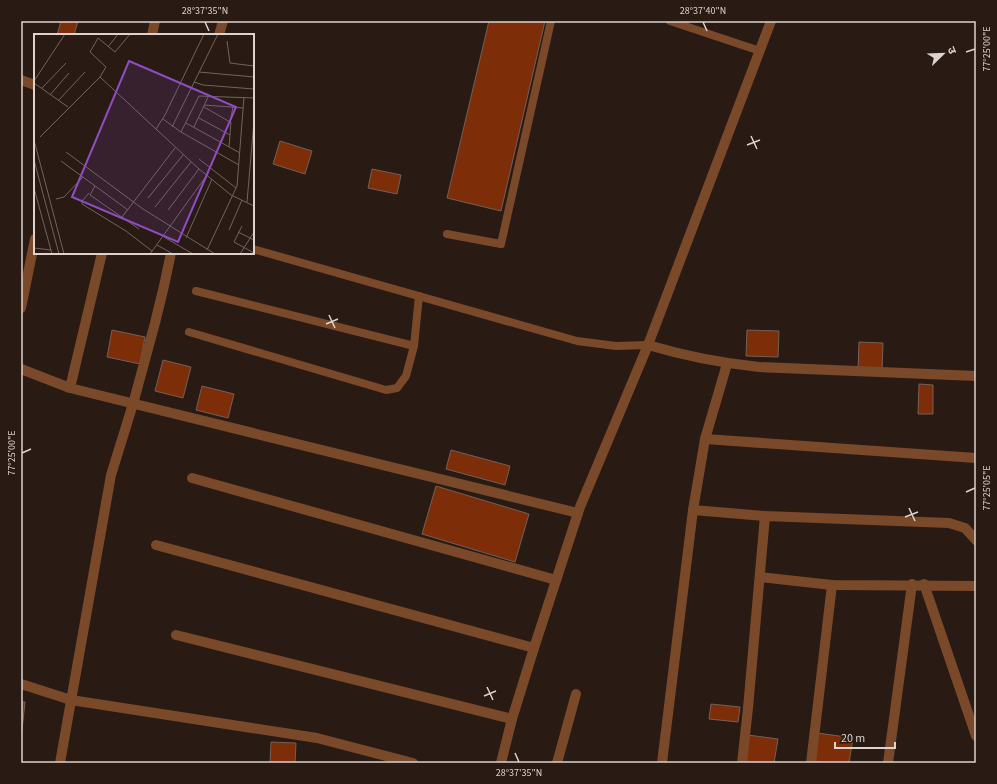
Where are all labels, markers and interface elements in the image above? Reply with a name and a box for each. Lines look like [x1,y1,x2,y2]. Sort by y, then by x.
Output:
text: 28°37'35"N [182,4,228,18]
text: 28°37'40"N [680,4,726,18]
text: 77°25'00"E [980,26,994,72]
inset map [34,34,254,254]
north arrow [923,34,963,74]
text: उ [944,44,960,57]
text: 77°25'00"E [5,430,19,476]
text: 77°25'05"E [980,465,994,511]
scale bar [835,724,895,750]
text: 20 m [841,730,865,747]
text: 28°37'35"N [496,766,542,780]

